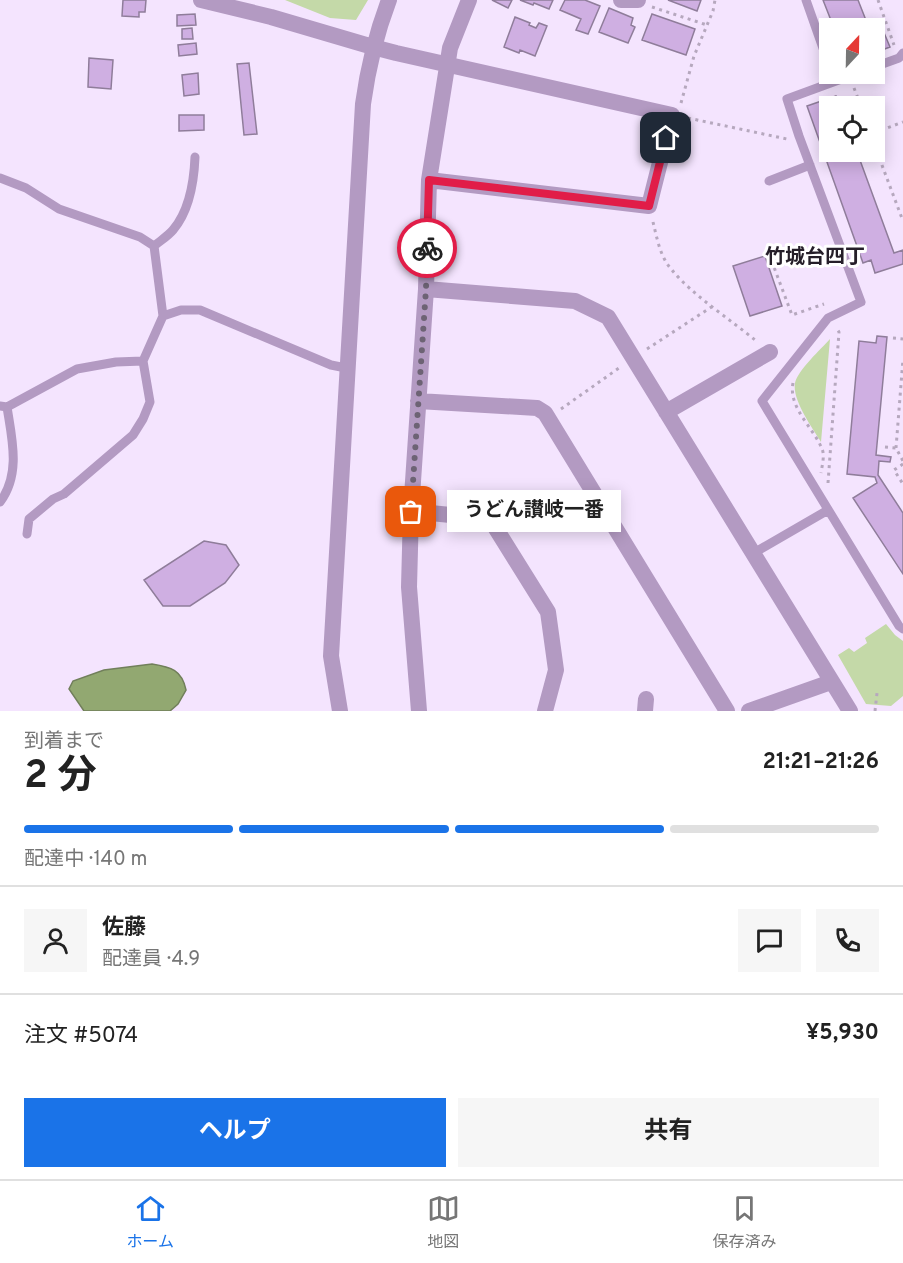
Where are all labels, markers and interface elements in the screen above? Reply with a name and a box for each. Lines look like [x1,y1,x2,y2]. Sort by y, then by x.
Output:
north arrow [819,18,885,84]
map controls [819,18,885,162]
button: locate [819,96,885,162]
pin [640,112,691,163]
icon: home [649,121,682,154]
courier [397,218,457,278]
icon: bike [411,232,444,265]
district label: 竹城台四丁 [765,245,865,271]
pin [385,486,436,537]
callout: うどん讃岐一番 [447,491,621,533]
icon: bag [394,495,427,528]
text: うどん讃岐一番 [464,498,604,524]
text: 到着まで [24,729,104,755]
text: 21:21–21:26 [763,749,879,776]
text: 2 分 [24,753,97,802]
text: 配達中 · 140 m [24,847,147,873]
button: person [24,909,87,972]
button: chat [738,909,801,972]
button: phone [816,909,879,972]
text: 佐藤 [102,915,146,942]
text: 配達員 · 4.9 [102,947,200,973]
text: ¥5,930 [806,1020,879,1047]
text: 注文 #5074 [24,1023,138,1050]
button: ヘルプ [24,1098,446,1167]
button: 共有 [458,1098,879,1167]
tab: ホーム [126,1192,174,1253]
tab: 地図 [427,1192,460,1253]
tab: 保存済み [713,1192,777,1253]

